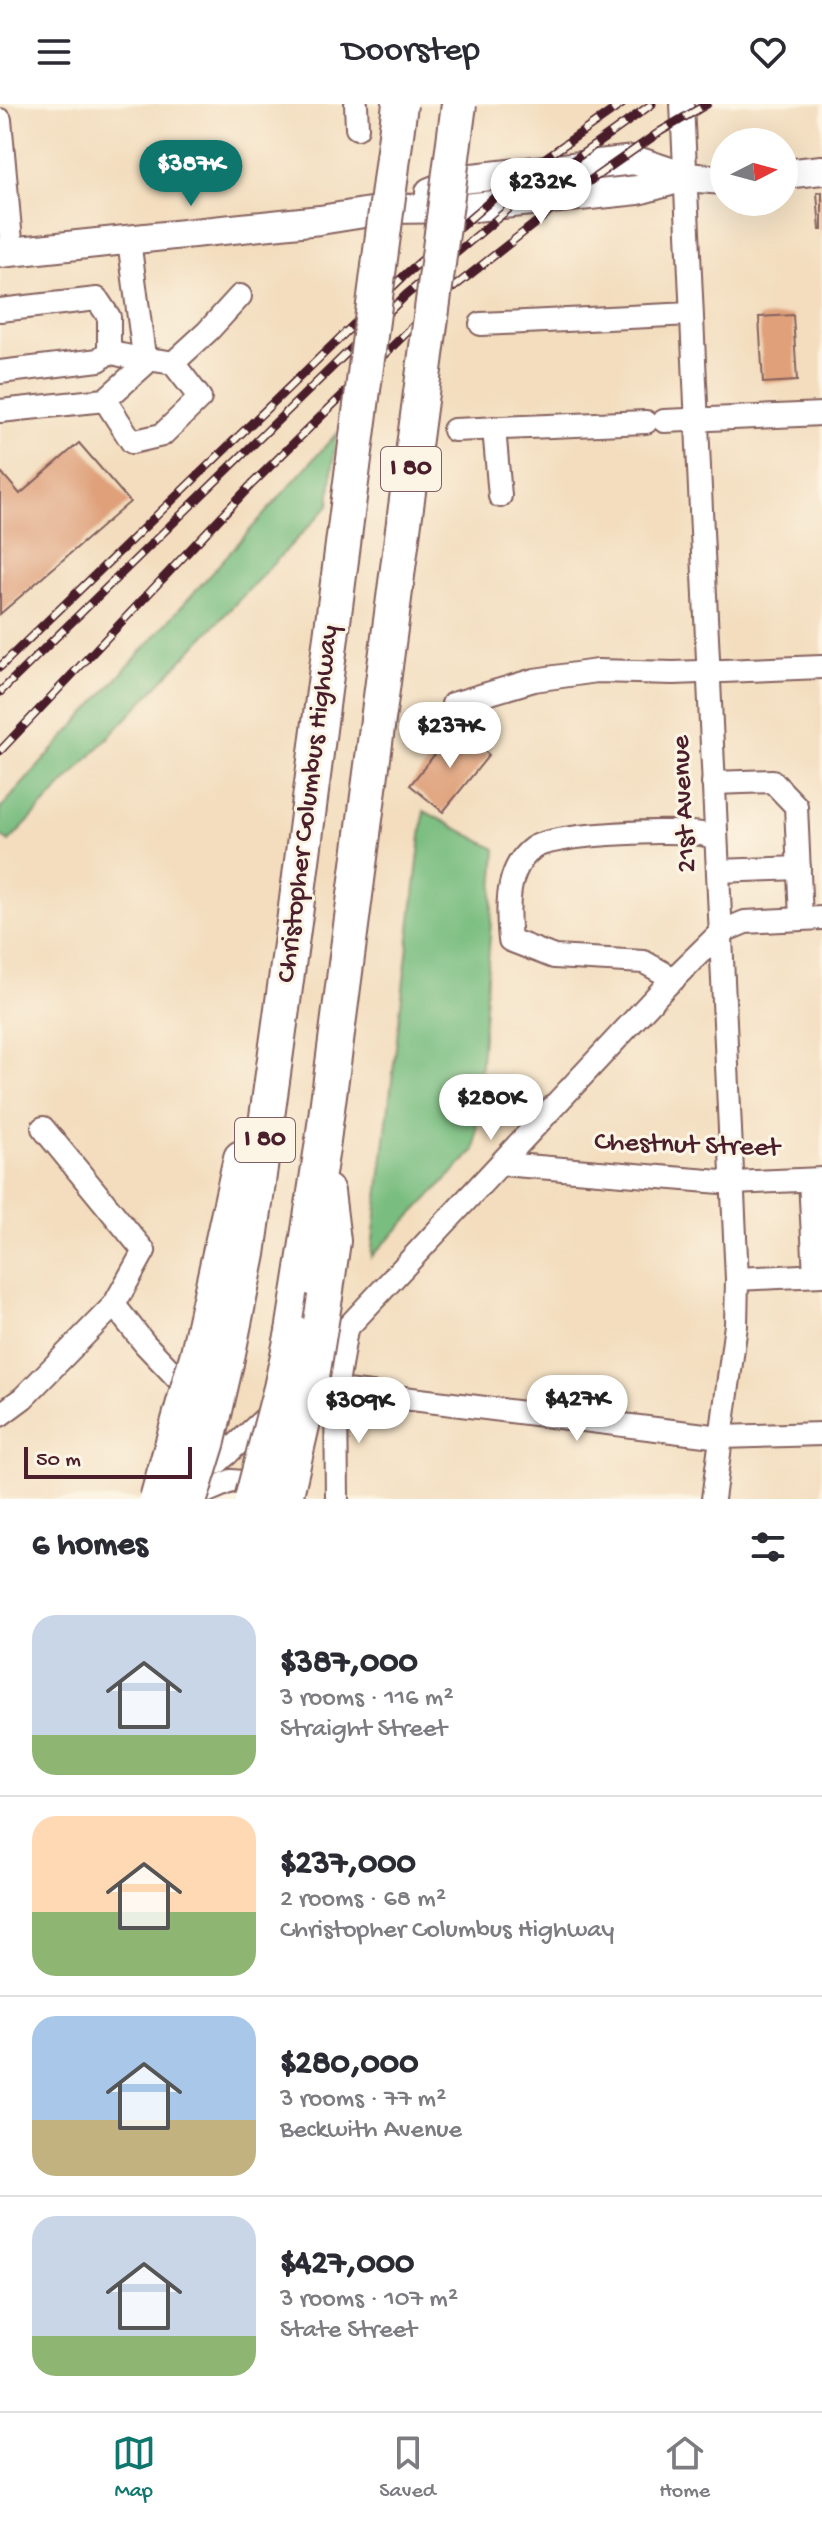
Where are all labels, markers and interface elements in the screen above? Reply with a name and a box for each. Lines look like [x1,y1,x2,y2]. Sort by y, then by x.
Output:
icon: menu [32,30,76,74]
icon: heart [746,30,790,74]
text: Doorstep [342,31,480,74]
north arrow [710,128,798,216]
map controls [710,128,798,216]
pin: $387K [135,140,247,208]
text: $387K [157,150,225,181]
pin: $232K [485,158,597,226]
text: $232K [509,168,574,199]
road number: I 80 [381,447,441,491]
street label: Christopher Columbus Highway [271,623,347,985]
pin: $237K [394,702,506,770]
text: $237K [417,712,483,743]
street label: 21st Avenue [665,734,705,874]
pin: $280K [435,1074,547,1142]
text: $280K [457,1084,525,1115]
road number: I 80 [235,1118,295,1162]
street label: Chestnut Street [594,1126,783,1166]
pin: $427K [521,1375,633,1443]
pin: $309K [303,1377,415,1445]
text: $427K [545,1385,609,1416]
text: $309K [325,1387,393,1418]
scale bar [24,1443,192,1479]
text: 50 m [36,1448,81,1474]
icon: filters [746,1525,790,1569]
text: 6 homes [32,1527,147,1567]
text: $387,000 [280,1644,418,1684]
icon: home [96,1647,192,1743]
text: 3 rooms · 116 m² [280,1684,453,1715]
text: Straight Street [280,1715,447,1746]
text: $237,000 [280,1845,416,1885]
icon: home [96,1848,192,1944]
text: 2 rooms · 68 m² [280,1885,446,1916]
text: Christopher Columbus Highway [280,1916,614,1947]
text: $280,000 [280,2045,418,2085]
icon: home [96,2048,192,2144]
text: 3 rooms · 77 m² [280,2085,446,2116]
text: Beckwith Avenue [280,2116,462,2147]
text: $427,000 [280,2245,414,2285]
icon: home [96,2248,192,2344]
text: 3 rooms · 107 m² [280,2285,458,2316]
text: State Street [280,2316,417,2347]
tab: Map [112,2431,156,2505]
tab: Saved [379,2431,436,2505]
tab: Home [659,2431,710,2505]

